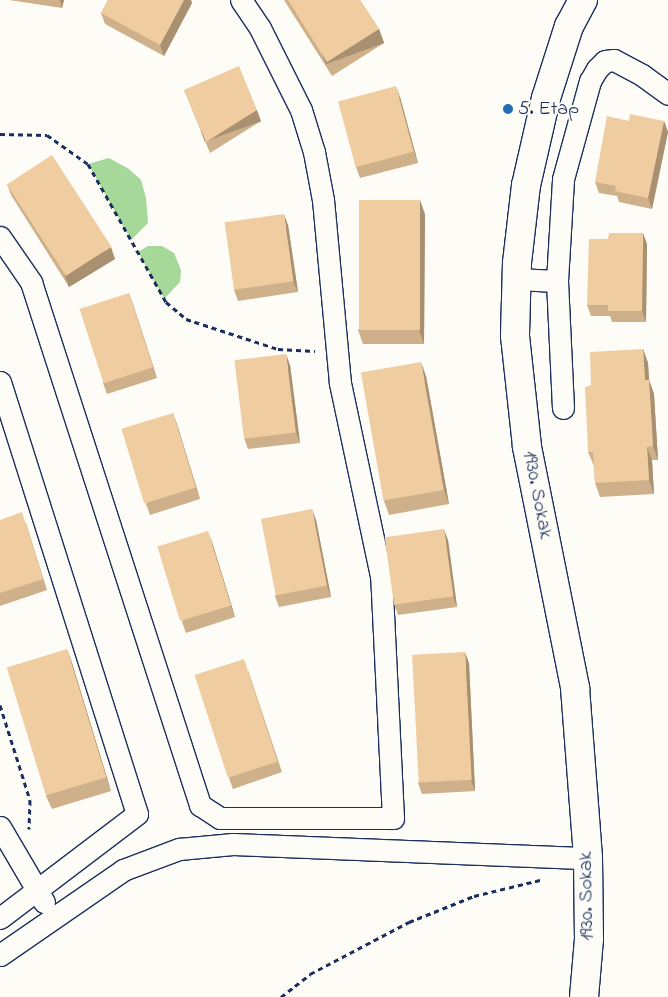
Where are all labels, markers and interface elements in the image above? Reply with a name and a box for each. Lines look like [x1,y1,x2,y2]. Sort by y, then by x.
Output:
place label: 5. Etap [518,97,579,121]
marker: 5. Etap [502,103,514,115]
street label: 1930. Sokak [517,449,557,541]
street label: 1930. Sokak [574,851,600,941]

